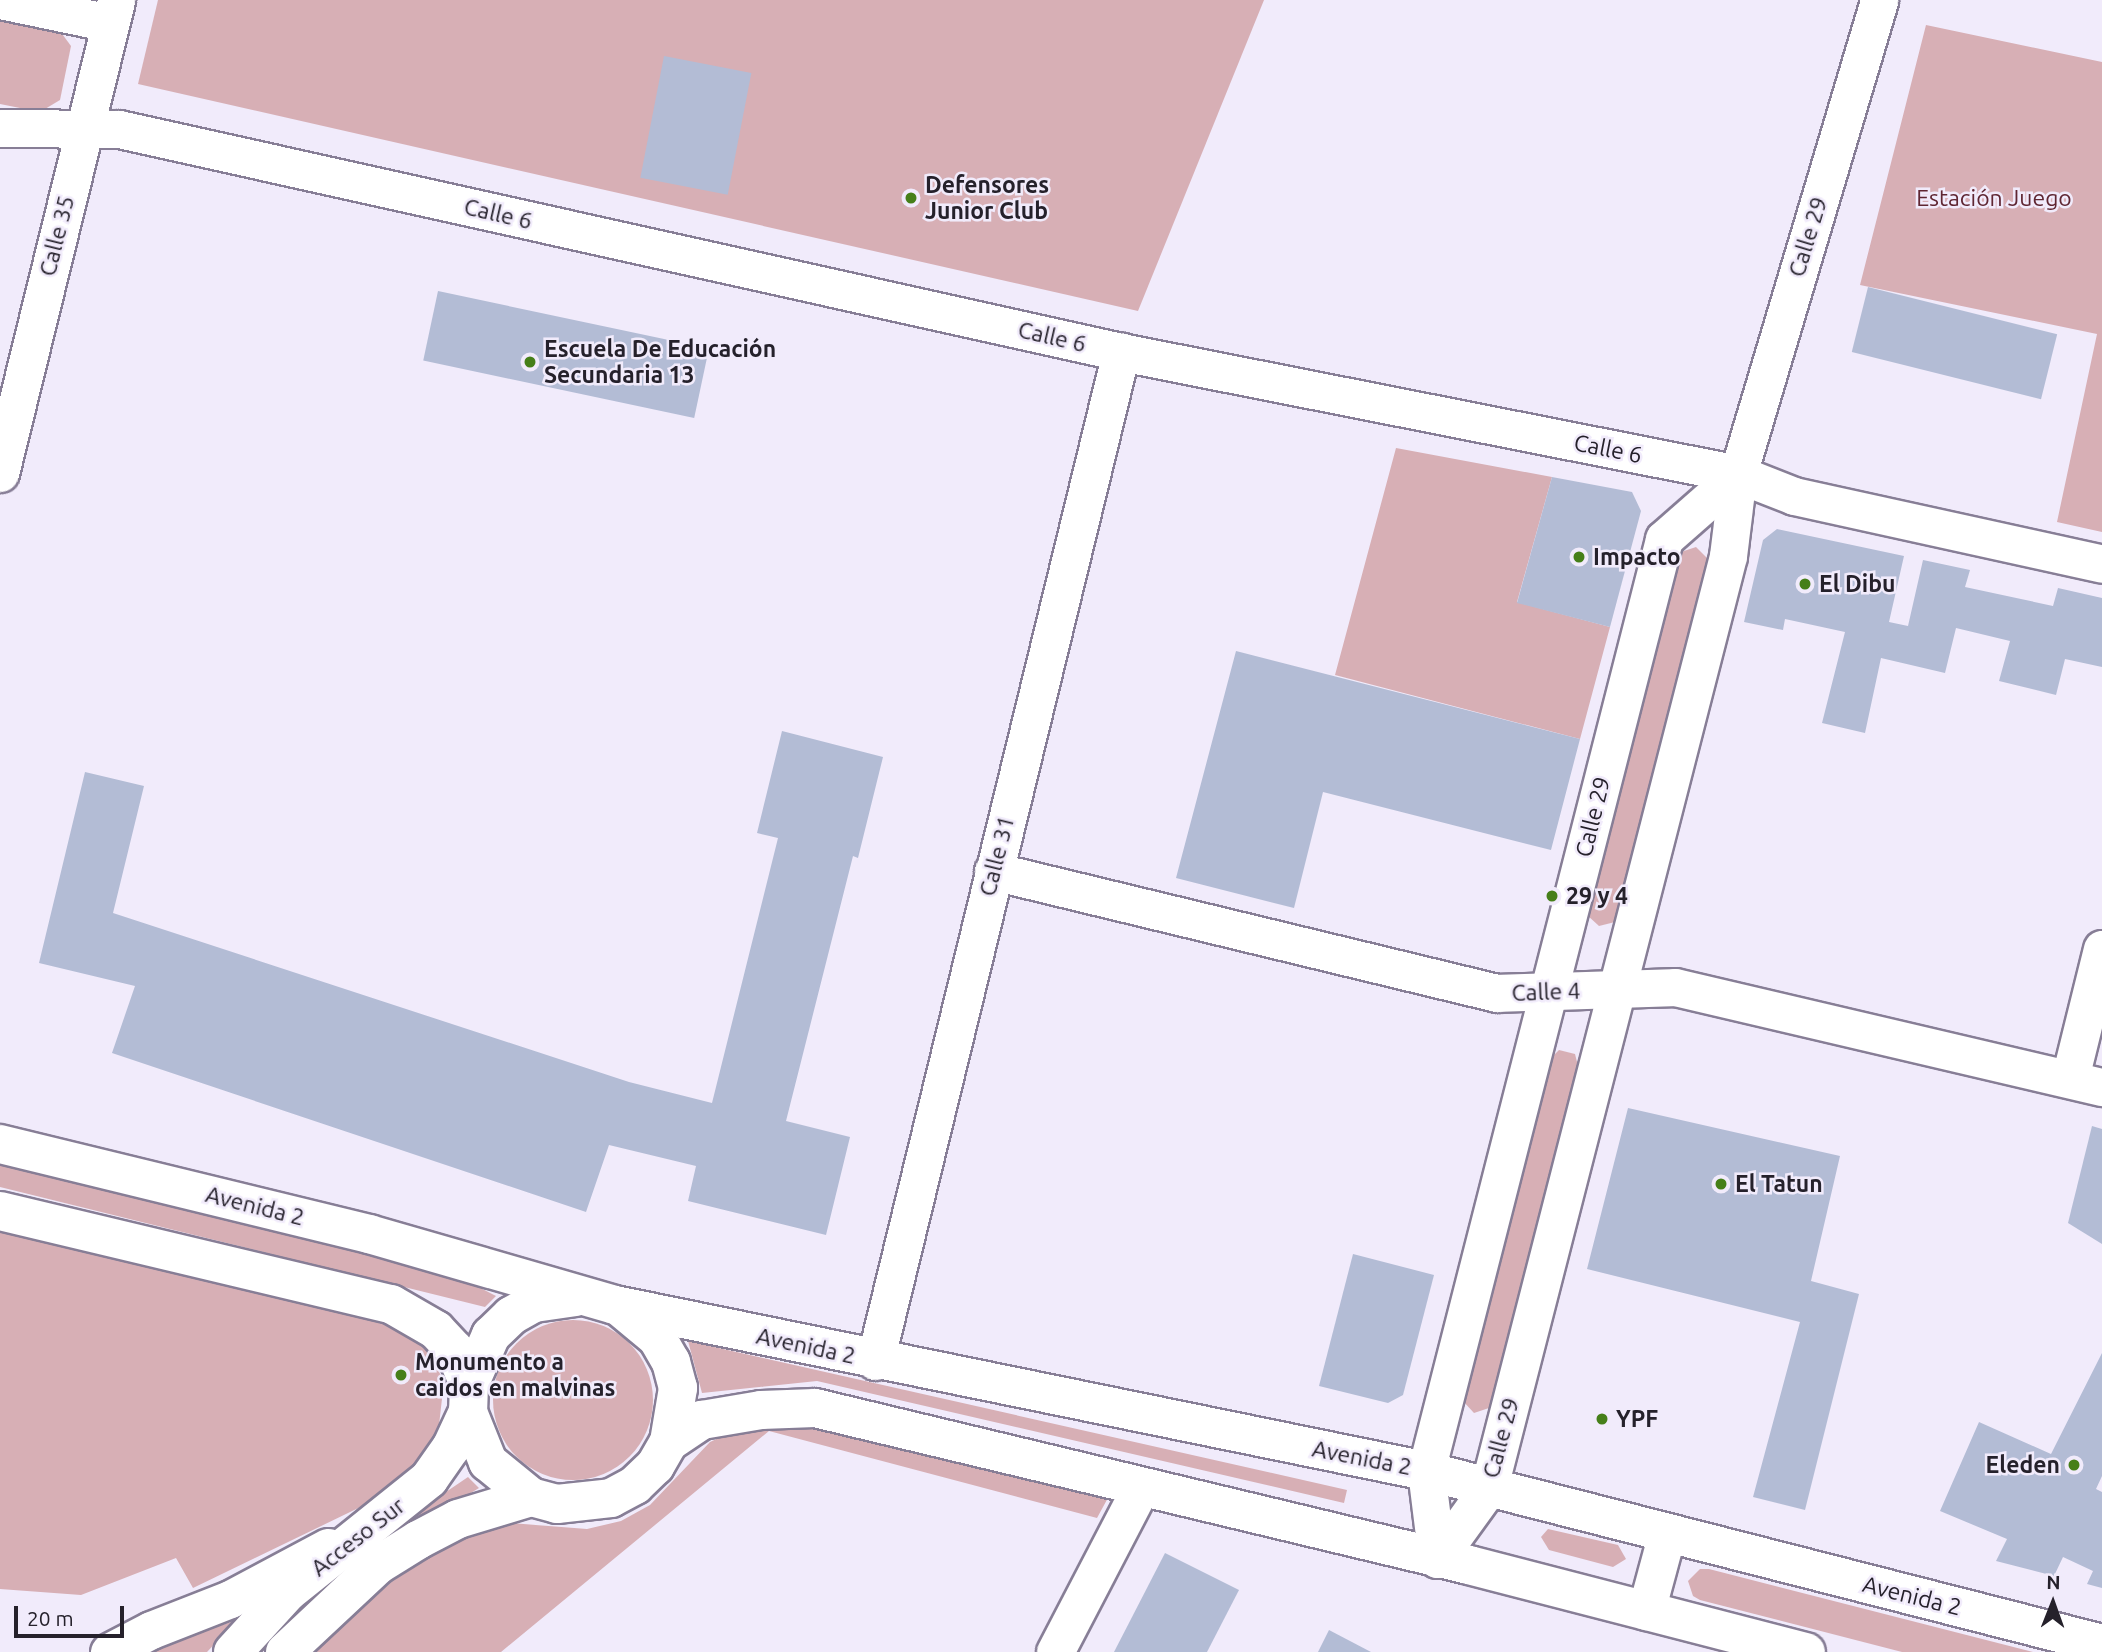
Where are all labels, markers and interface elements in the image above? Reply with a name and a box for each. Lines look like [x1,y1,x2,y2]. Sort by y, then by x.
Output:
place label: Defensores Junior Club [925,171,1049,225]
park label: Estación Juego [1916,184,2072,212]
marker: Defensores Junior Club [903,190,919,206]
street label: Calle 35 [34,193,80,279]
street label: Calle 6 [461,193,535,235]
street label: Calle 29 [1783,194,1833,280]
street label: Calle 6 [1015,316,1089,358]
place label: Escuela De Educación Secundaria 13 [544,335,776,389]
marker: Escuela De Educación Secundaria 13 [522,354,538,370]
street label: Calle 6 [1572,429,1644,469]
place label: Impacto [1593,543,1681,571]
marker: Impacto [1571,549,1587,565]
place label: El Dibu [1819,570,1895,598]
marker: El Dibu [1797,576,1813,592]
street label: Calle 29 [1570,774,1616,860]
street label: Calle 31 [974,813,1020,899]
place label: 29 y 4 [1566,882,1628,910]
marker: 29 y 4 [1544,888,1560,904]
street label: Calle 4 [1511,977,1581,1007]
place label: El Tatun [1735,1170,1823,1198]
marker: El Tatun [1713,1176,1729,1192]
street label: Avenida 2 [203,1180,307,1232]
street label: Avenida 2 [754,1322,858,1370]
place label: Monumento a caidos en malvinas [415,1348,615,1402]
marker: Monumento a caidos en malvinas [393,1367,409,1383]
street label: Calle 29 [1477,1395,1525,1481]
place label: YPF [1616,1405,1658,1433]
marker: YPF [1594,1411,1610,1427]
street label: Avenida 2 [1310,1435,1414,1481]
place label: Eleden [1986,1451,2060,1479]
marker: Eleden [2066,1457,2082,1473]
street label: Acceso Sur [306,1492,410,1582]
north arrow [2018,1568,2088,1638]
street label: Avenida 2 [1860,1570,1964,1622]
text: N [2046,1571,2061,1593]
scale bar [18,1592,128,1636]
text: 20 m [27,1606,74,1630]

